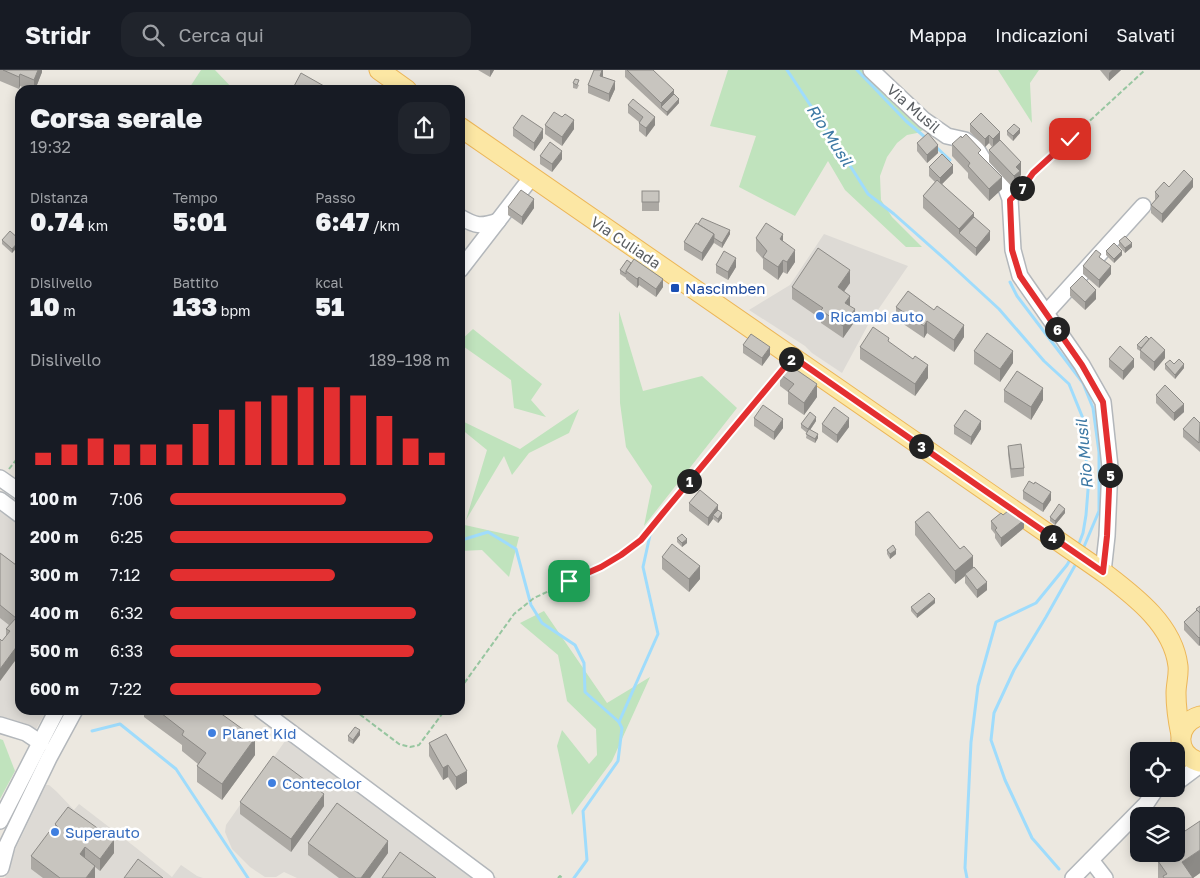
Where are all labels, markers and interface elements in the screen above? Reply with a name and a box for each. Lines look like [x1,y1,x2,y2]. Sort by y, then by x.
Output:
search box [121,12,471,57]
text: Stridr [25,20,91,49]
icon: search [139,21,167,49]
text: Cerca qui [179,23,264,46]
text: Mappa [909,24,967,46]
text: Indicazioni [995,24,1088,46]
text: Salvati [1116,24,1175,46]
street label: Via Musil [884,80,945,136]
water label: Rio Musil [803,100,858,171]
text: Corsa serale [30,101,202,134]
button: share [398,102,450,154]
pin [1049,118,1091,160]
icon: check [1056,125,1084,153]
text: 19:32 [30,137,71,157]
pin: 7 [1010,176,1034,200]
text: 7 [1019,180,1026,197]
text: Distanza [30,189,88,206]
text: Tempo [173,189,218,206]
text: Passo [315,189,356,206]
text: 0.74 [30,206,84,237]
text: 5:01 [173,206,226,237]
text: 6:47 [315,206,369,237]
street label: Via Culiada [588,212,664,272]
text: km [84,217,108,234]
text: /km [369,217,400,234]
text: Dislivello [30,274,92,291]
text: Battito [173,274,219,291]
text: kcal [315,274,343,291]
place label: Nascimben [685,279,765,297]
marker: Nascimben [669,282,681,294]
text: 10 [30,291,60,322]
text: 133 [173,291,217,322]
text: 51 [315,291,344,322]
text: m [60,302,76,319]
text: bpm [217,302,250,319]
place label: Ricambi auto [830,307,924,325]
marker: Ricambi auto [814,310,826,322]
pin: 6 [1044,316,1070,342]
text: 6 [1053,321,1062,338]
pin: 2 [778,346,804,372]
text: Dislivello [30,350,101,370]
text: 189–198 m [369,350,450,370]
text: 2 [787,351,796,368]
water label: Rio Musil [1071,417,1097,490]
pin: 3 [908,434,934,458]
text: 3 [917,438,926,455]
pin: 5 [1098,462,1122,488]
text: 5 [1106,467,1115,484]
pin: 1 [676,468,702,494]
text: 1 [686,473,693,490]
text: 100 m [30,489,77,509]
text: 7:06 [110,489,143,509]
pin: 4 [1040,524,1064,550]
text: 200 m [30,527,79,547]
text: 6:25 [110,527,143,547]
text: 4 [1048,529,1057,546]
pin [548,560,590,602]
text: 300 m [30,565,79,585]
text: 7:12 [110,565,140,585]
icon: arrive [555,567,583,595]
text: 400 m [30,603,79,623]
text: 6:32 [110,603,143,623]
text: 500 m [30,641,79,661]
text: 6:33 [110,641,143,661]
text: 600 m [30,679,79,699]
text: 7:22 [110,679,142,699]
place label: Planet Kid [222,724,296,742]
marker: Planet Kid [206,727,218,739]
map controls [1130,742,1185,862]
button: locate [1130,742,1185,797]
place label: Contecolor [282,774,362,792]
marker: Contecolor [266,777,278,789]
button: layers [1130,807,1185,862]
place label: Superauto [65,823,140,841]
marker: Superauto [49,826,61,838]

